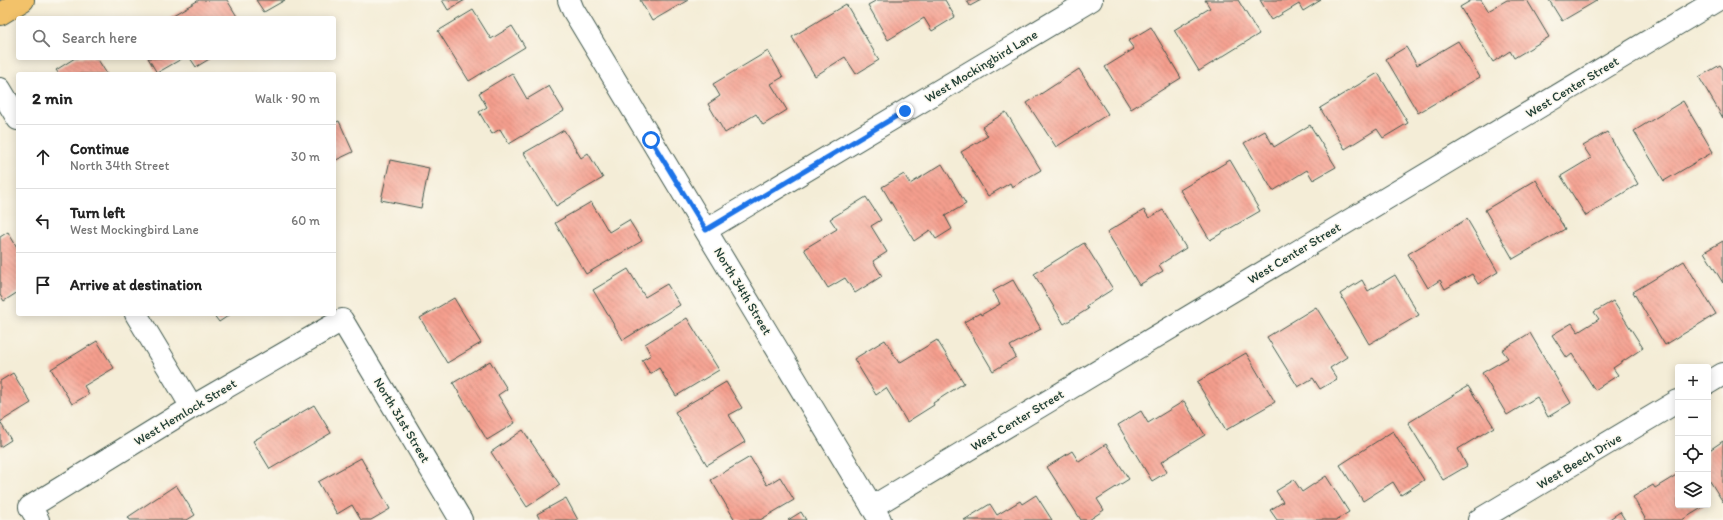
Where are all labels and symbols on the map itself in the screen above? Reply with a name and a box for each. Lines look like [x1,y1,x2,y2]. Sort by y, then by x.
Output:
street label: West Mockingbird Lane [922,26,1040,106]
street label: West Center Street [1523,53,1621,121]
route end [896,102,914,120]
route start [642,131,660,149]
street label: West Center Street [1245,219,1343,287]
street label: North 34th Street [711,245,775,338]
street label: West Hemlock Street [131,375,239,449]
street label: North 31st Street [371,375,433,465]
street label: West Center Street [968,386,1066,454]
street label: West Beech Drive [1534,430,1624,492]

